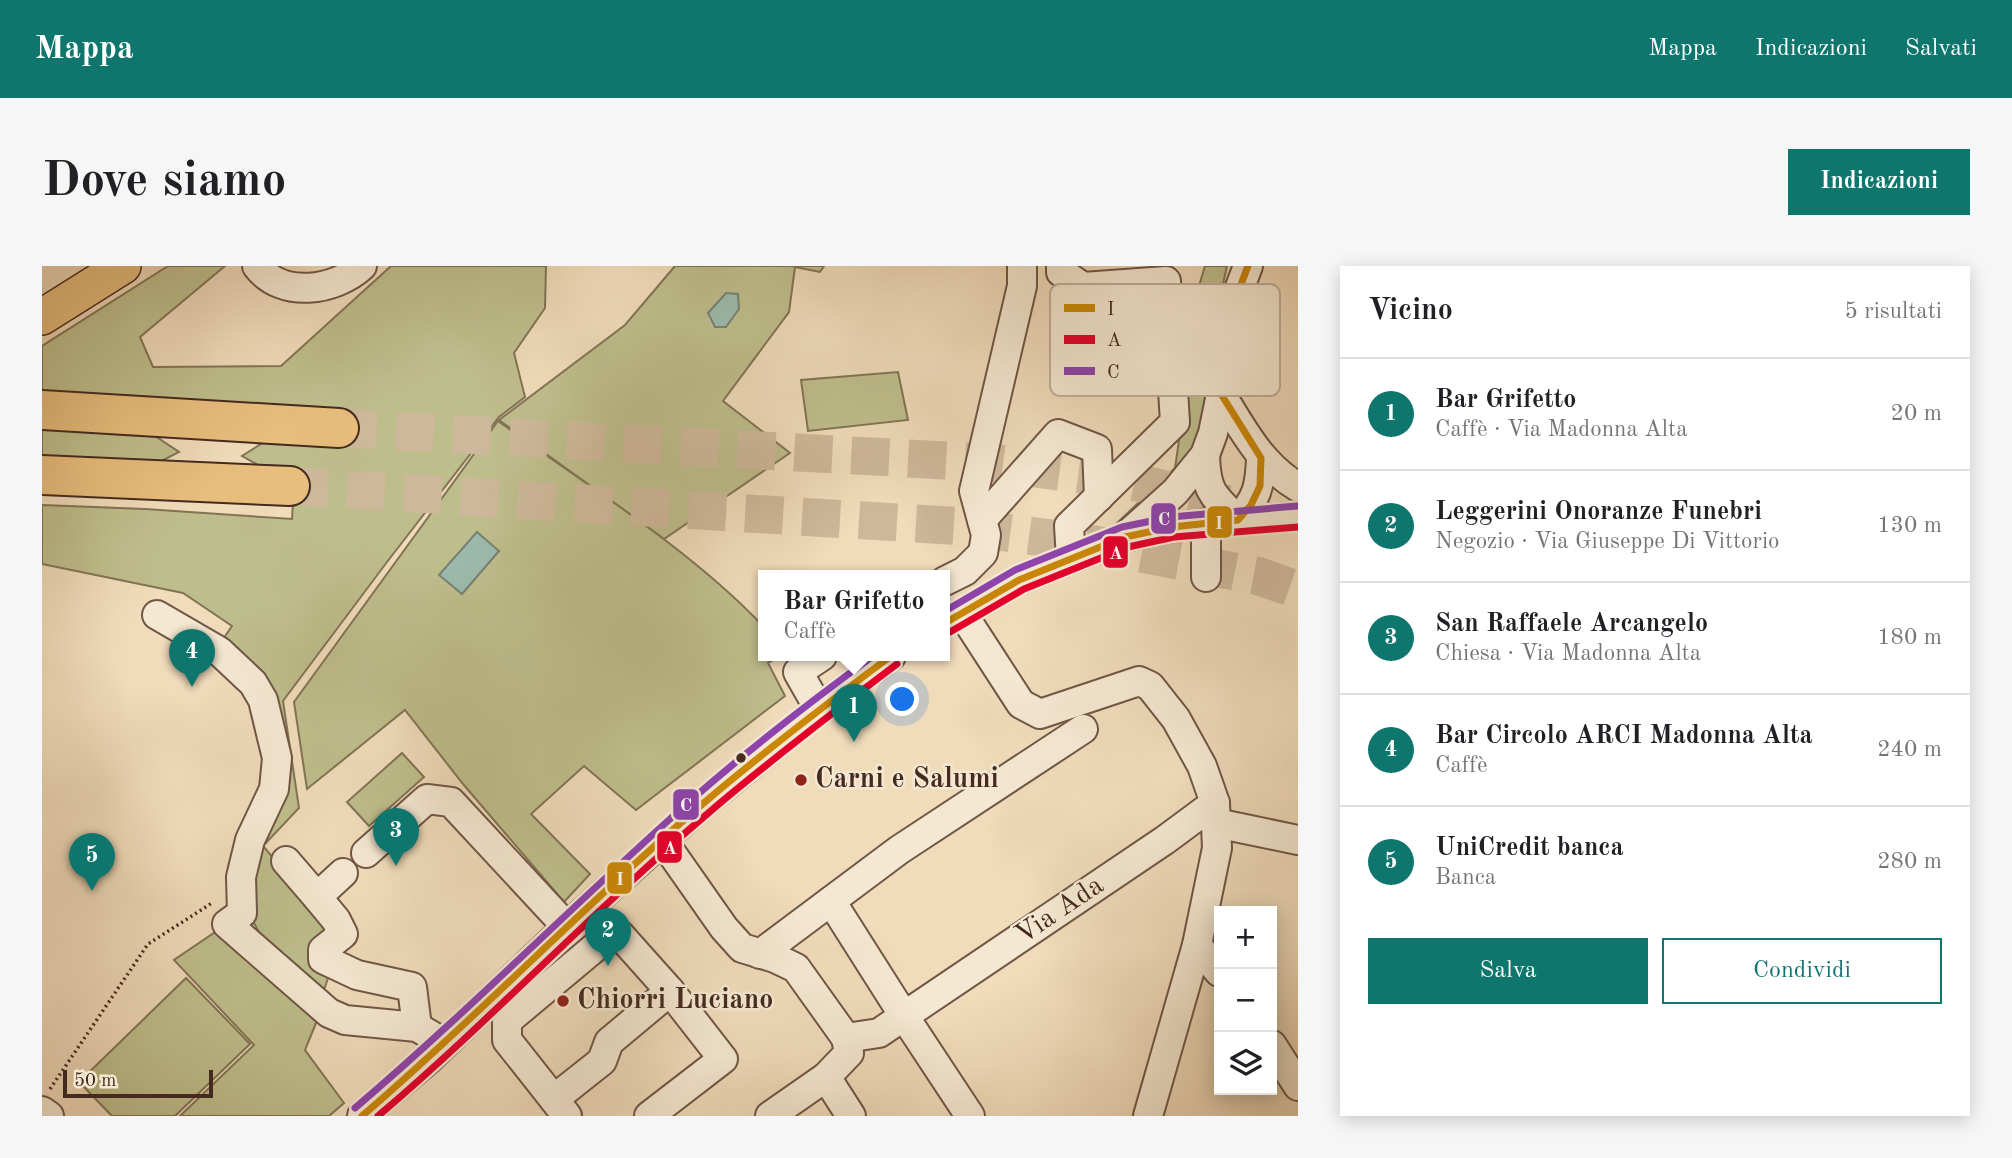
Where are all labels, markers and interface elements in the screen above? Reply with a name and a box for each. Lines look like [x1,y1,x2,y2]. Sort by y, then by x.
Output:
text: Mappa [35,33,134,66]
text: Mappa [1648,37,1717,61]
text: Indicazioni [1755,37,1867,61]
text: Salvati [1905,37,1977,61]
button: Indicazioni [1788,149,1970,215]
text: Dove siamo [42,158,287,207]
legend [1050,284,1280,396]
text: Vicino [1368,296,1453,326]
text: 5 risultati [1844,300,1942,323]
text: I [1107,301,1115,320]
text: A [1107,332,1122,351]
text: C [1107,364,1120,383]
text: Bar Grifetto [1435,387,1576,413]
text: 1 [1384,402,1398,425]
text: 20 m [1891,402,1942,425]
text: Caffè · Via Madonna Alta [1435,418,1688,441]
text: Leggerini Onoranze Funebri [1435,499,1762,525]
line badge: C [1150,502,1177,535]
line badge: I [1206,505,1233,539]
text: C [1158,511,1170,530]
text: 2 [1384,514,1398,537]
text: 130 m [1877,514,1942,537]
text: I [1215,515,1223,534]
text: Negozio · Via Giuseppe Di Vittorio [1435,530,1780,553]
line badge: A [1102,535,1129,569]
text: A [1109,545,1123,564]
popup [758,570,950,661]
text: Bar Grifetto [783,589,925,615]
text: San Raffaele Arcangelo [1435,611,1708,637]
text: Caffè [783,620,836,643]
text: 3 [1384,626,1398,649]
text: 180 m [1877,626,1942,649]
pin: 4 [169,629,215,687]
text: Chiesa · Via Madonna Alta [1435,642,1701,665]
your location [885,682,919,716]
pin: 1 [831,684,877,742]
text: Bar Circolo ARCI Madonna Alta [1435,723,1813,749]
text: 4 [1384,738,1398,761]
text: 240 m [1877,738,1942,761]
unlabelled marker [734,751,748,765]
text: Caffè [1435,754,1488,777]
place label: Carni e Salumi [815,766,999,794]
marker: Carni e Salumi [793,772,809,788]
line badge: C [672,788,700,821]
text: C [680,797,692,816]
pin: 3 [373,808,419,866]
line badge: A [656,830,683,864]
pin: 5 [69,833,115,891]
text: UniCredit banca [1435,835,1624,861]
text: A [663,840,677,859]
text: 5 [1384,850,1398,873]
text: 280 m [1877,850,1942,873]
line badge: I [606,861,633,895]
text: Banca [1435,866,1496,889]
text: I [616,871,624,890]
street label: Via Ada [1011,871,1109,950]
map controls [1214,906,1277,1095]
button: + [1214,906,1277,969]
pin: 2 [585,908,631,966]
button: Salva [1368,938,1648,1004]
button: Condividi [1662,938,1942,1004]
button: − [1214,969,1277,1032]
place label: Chiorri Luciano [577,987,773,1015]
marker: Chiorri Luciano [555,993,571,1009]
button: layers [1214,1032,1277,1095]
scale bar [63,1067,214,1099]
text: 50 m [74,1072,116,1091]

